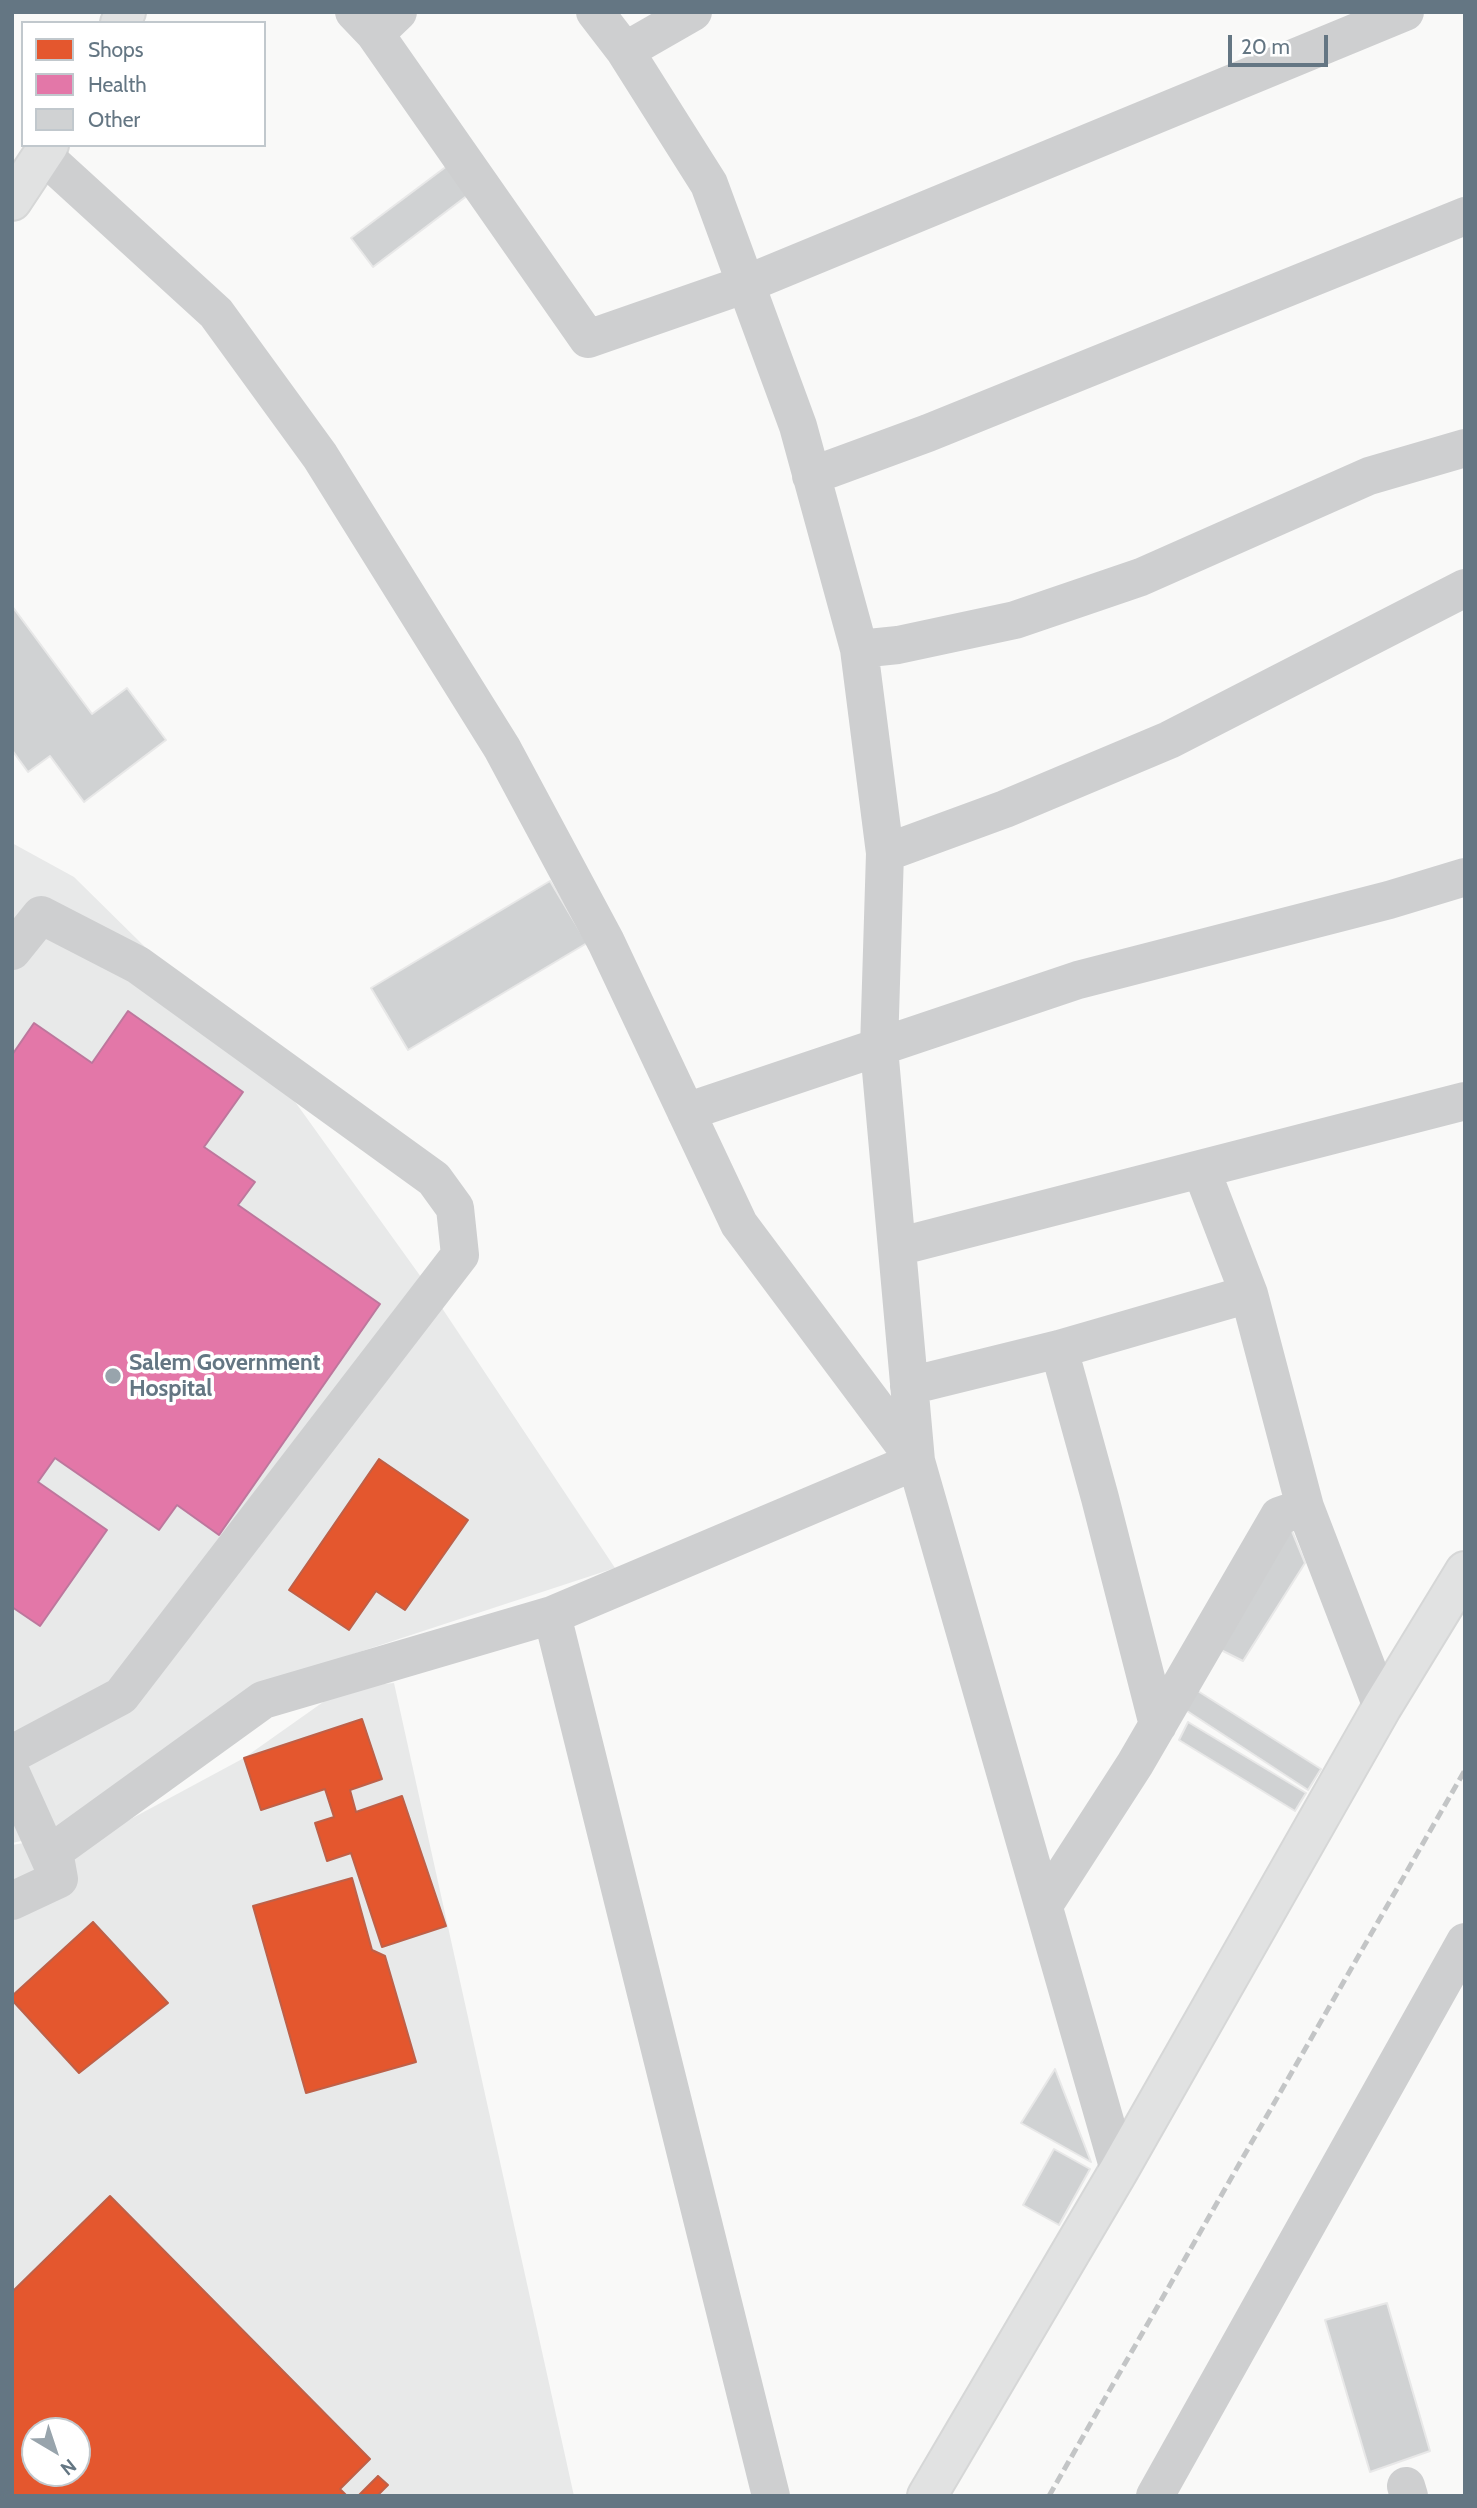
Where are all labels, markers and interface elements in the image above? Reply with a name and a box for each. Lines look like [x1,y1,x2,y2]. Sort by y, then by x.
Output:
legend [21,21,266,147]
scale bar [1232,21,1332,65]
text: 20 m [1241,34,1290,59]
text: Shops [88,37,143,62]
text: Health [88,72,147,97]
text: Other [88,107,140,132]
place label: Salem Government Hospital [129,1349,320,1403]
marker: Salem Government Hospital [103,1366,123,1386]
north arrow [21,2417,91,2487]
text: N [56,2454,81,2480]

